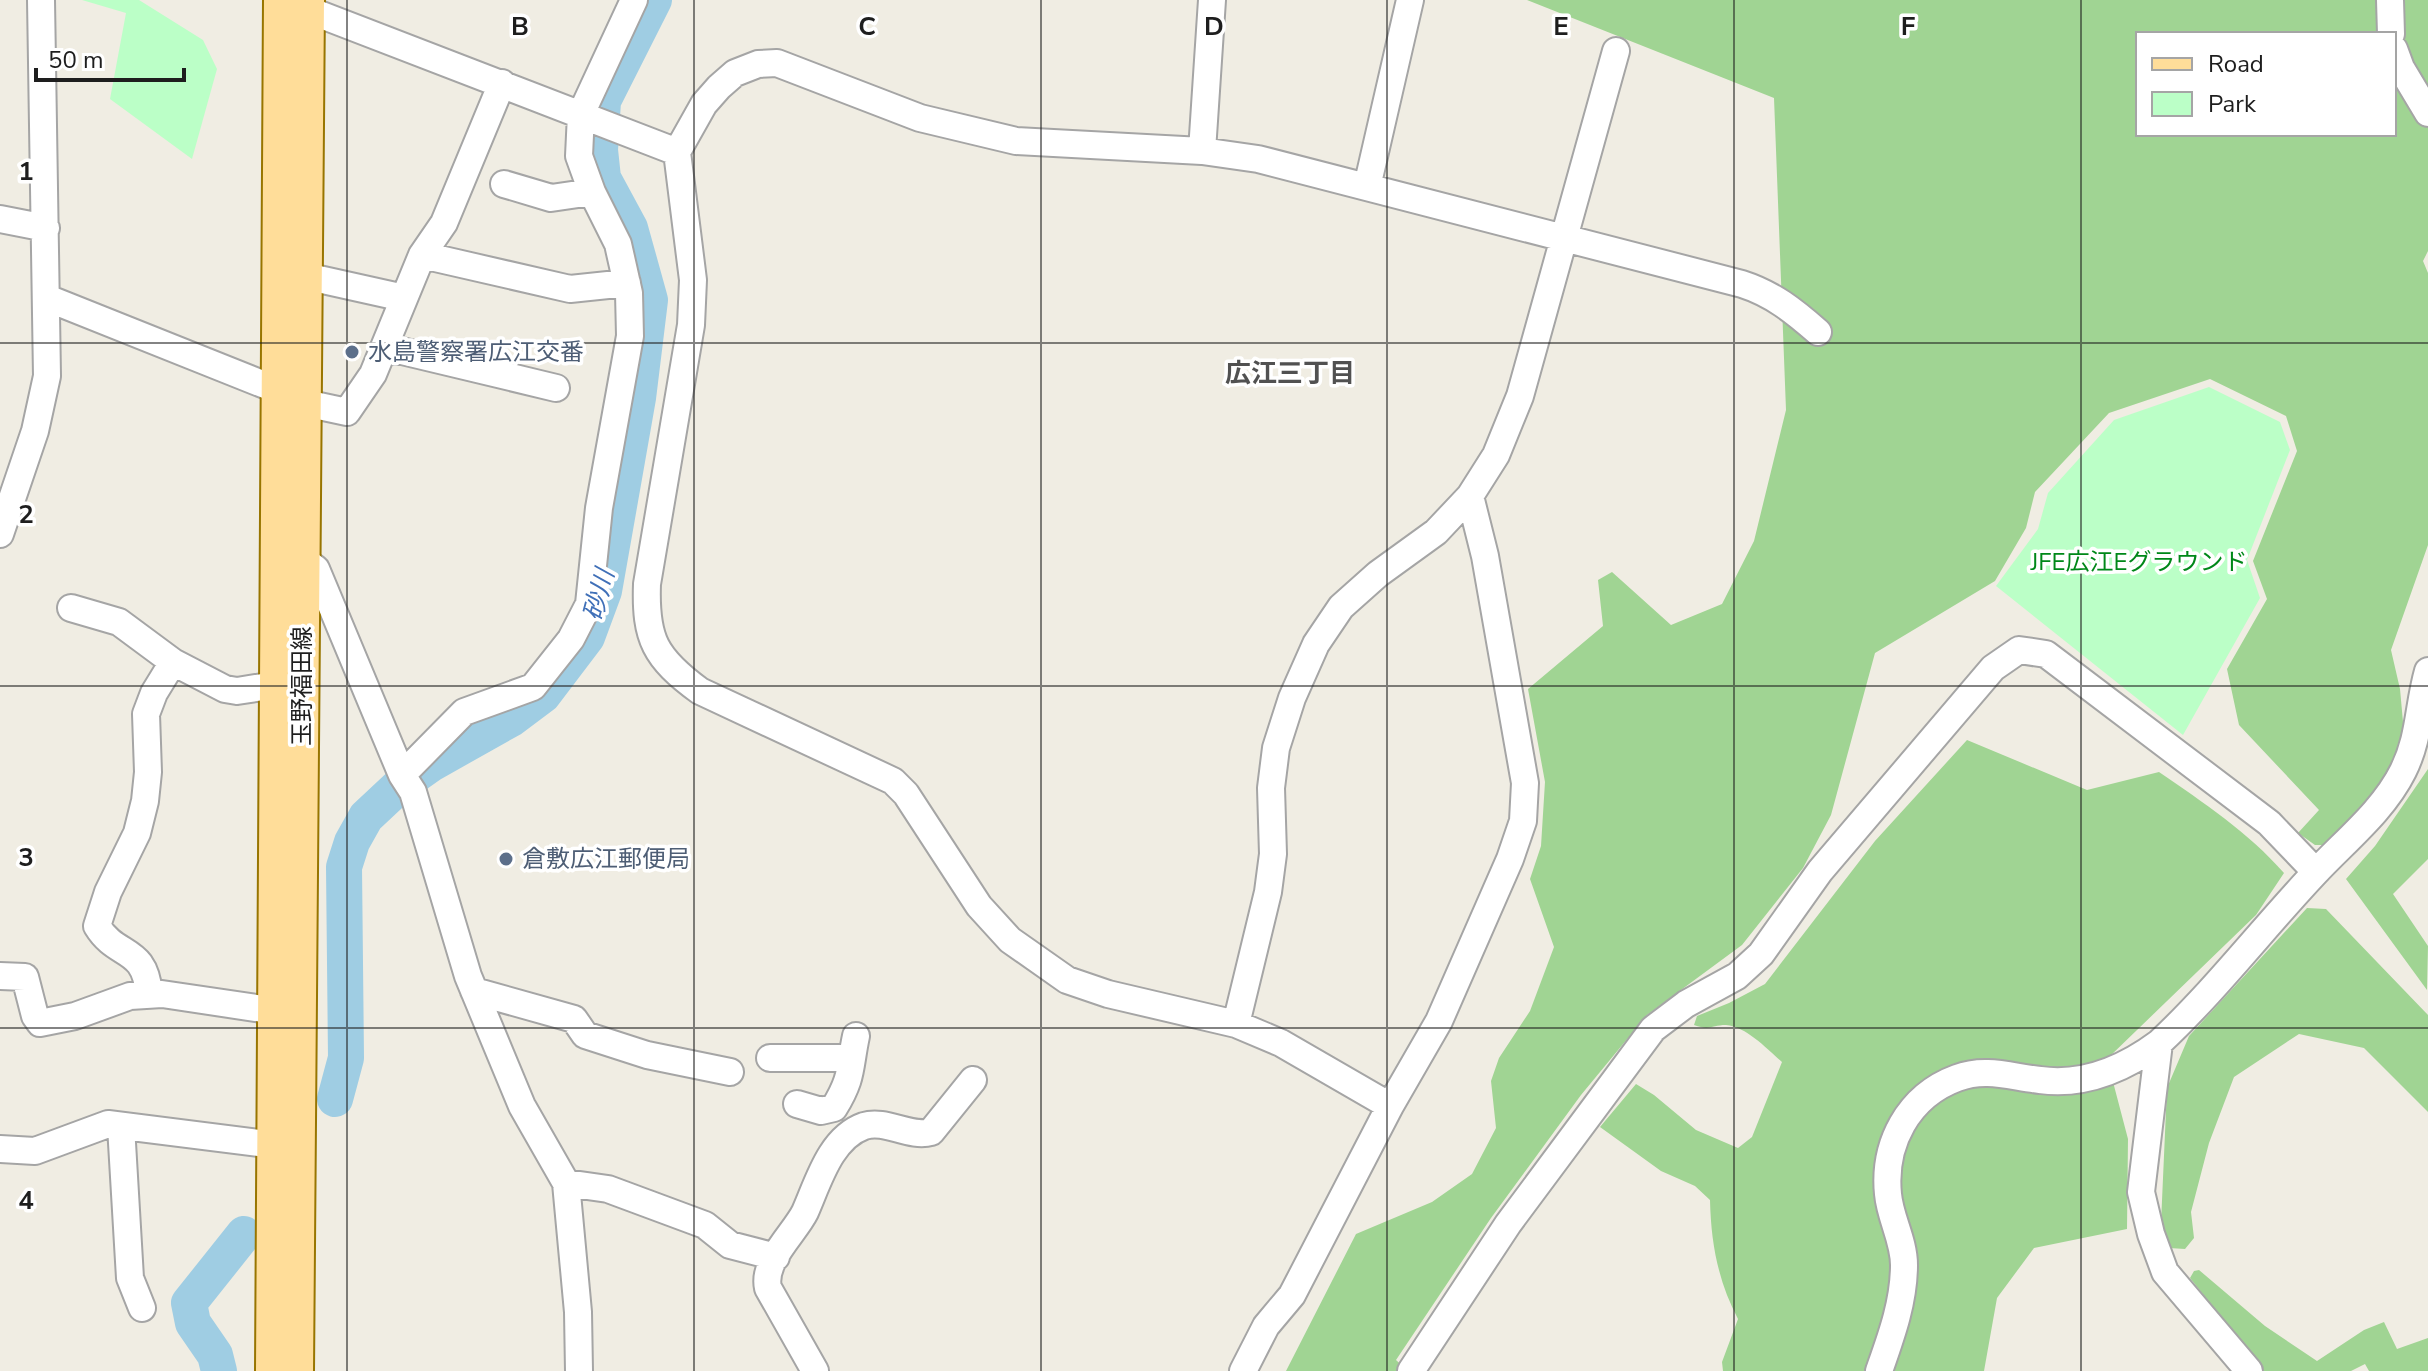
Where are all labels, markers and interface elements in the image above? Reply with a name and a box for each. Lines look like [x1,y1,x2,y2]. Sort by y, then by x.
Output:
text: B [511,9,529,44]
text: C [858,9,876,44]
text: D [1204,9,1224,44]
text: E [1553,9,1569,44]
text: F [1901,9,1915,44]
scale bar [36,32,184,82]
legend [2136,32,2396,136]
text: 50 m [48,44,104,76]
text: Road [2208,48,2264,80]
text: Park [2208,88,2257,120]
text: 1 [18,154,34,189]
place label: 水島警察署広江交番 [368,336,584,368]
marker: 水島警察署広江交番 [343,343,361,361]
district label: 広江三丁目 [1225,356,1355,391]
text: 2 [18,497,34,532]
park label: JFE広江Eグラウンド [2030,546,2247,578]
water label: 砂川 [575,562,623,625]
street label: 玉野福田線 [286,626,318,746]
text: 3 [18,840,34,875]
place label: 倉敷広江郵便局 [522,843,690,875]
marker: 倉敷広江郵便局 [497,850,515,868]
text: 4 [18,1183,34,1218]

